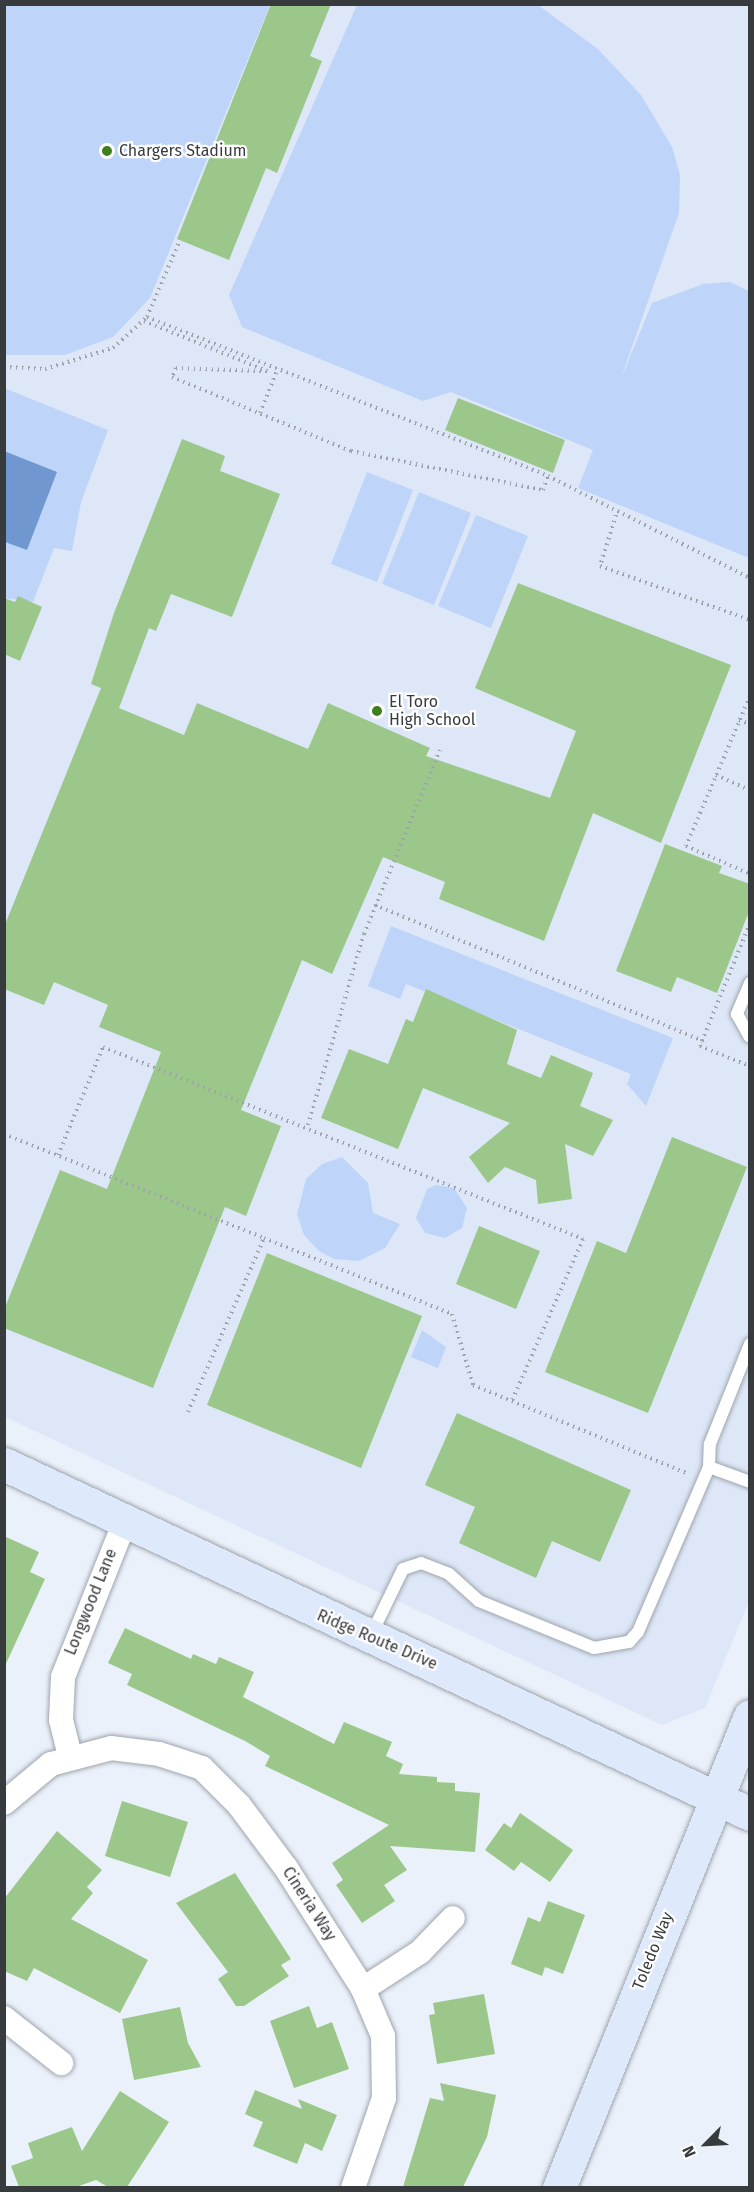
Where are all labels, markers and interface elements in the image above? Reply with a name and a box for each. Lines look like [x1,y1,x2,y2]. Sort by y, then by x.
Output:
place label: Chargers Stadium [119,141,246,161]
marker: Chargers Stadium [100,144,114,158]
place label: El Toro High School [389,692,475,730]
marker: El Toro High School [370,704,384,718]
street label: Longwood Lane [61,1546,121,1658]
street label: Ridge Route Drive [314,1606,440,1674]
street label: Cineria Way [278,1863,340,1945]
street label: Toledo Way [629,1909,677,1993]
north arrow [676,2114,736,2174]
text: N [678,2143,700,2160]

